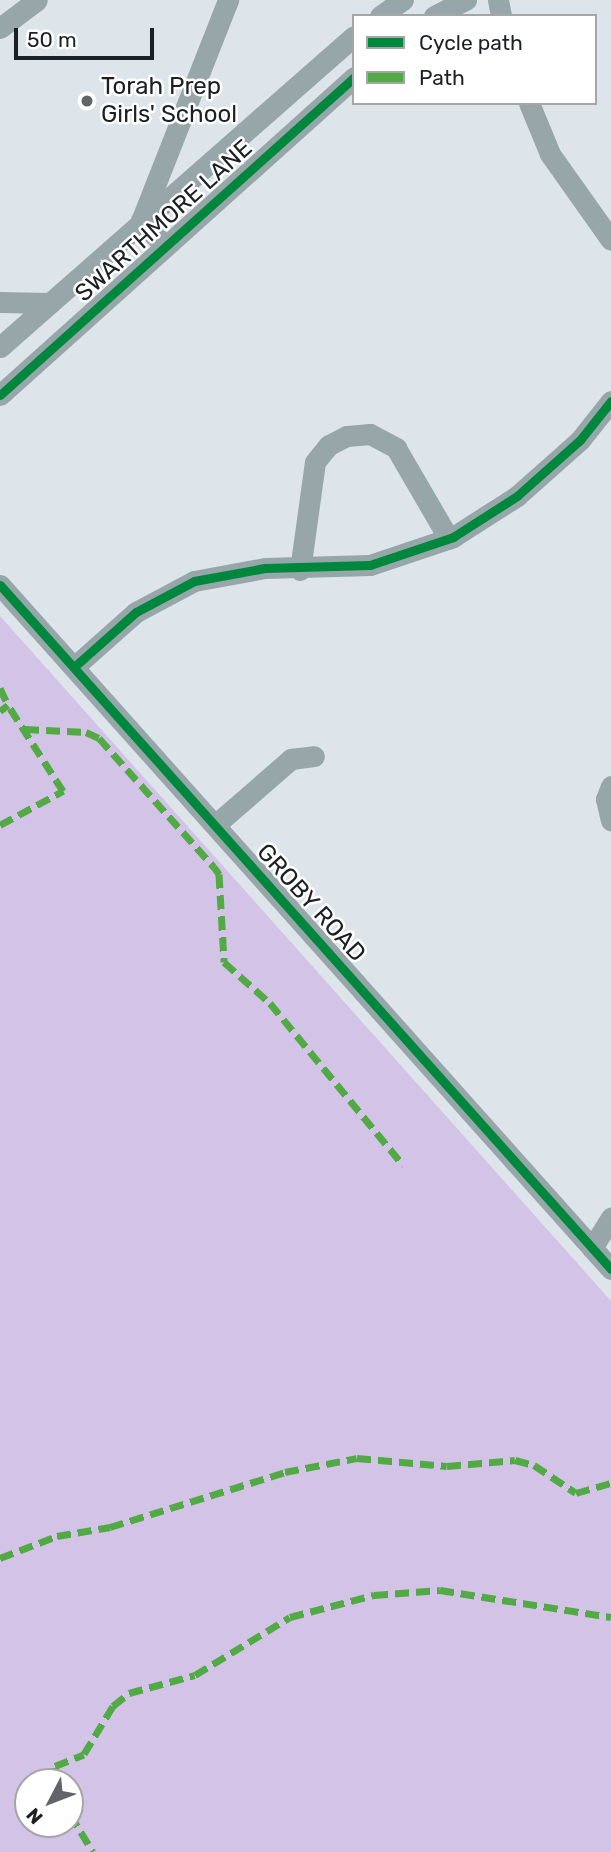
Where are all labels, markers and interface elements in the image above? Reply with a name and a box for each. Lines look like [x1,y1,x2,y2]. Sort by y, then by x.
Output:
scale bar [18,14,158,58]
legend [352,14,597,105]
text: 50 m [27,27,77,52]
text: Cycle path [419,30,523,55]
text: Path [419,65,465,90]
place label: Torah Prep Girls' School [101,73,237,129]
marker: Torah Prep Girls' School [79,93,95,109]
street label: SWARTHMORE LANE [70,134,258,308]
street label: GROBY ROAD [250,838,372,968]
north arrow [14,1768,84,1838]
text: N [21,1803,48,1829]

